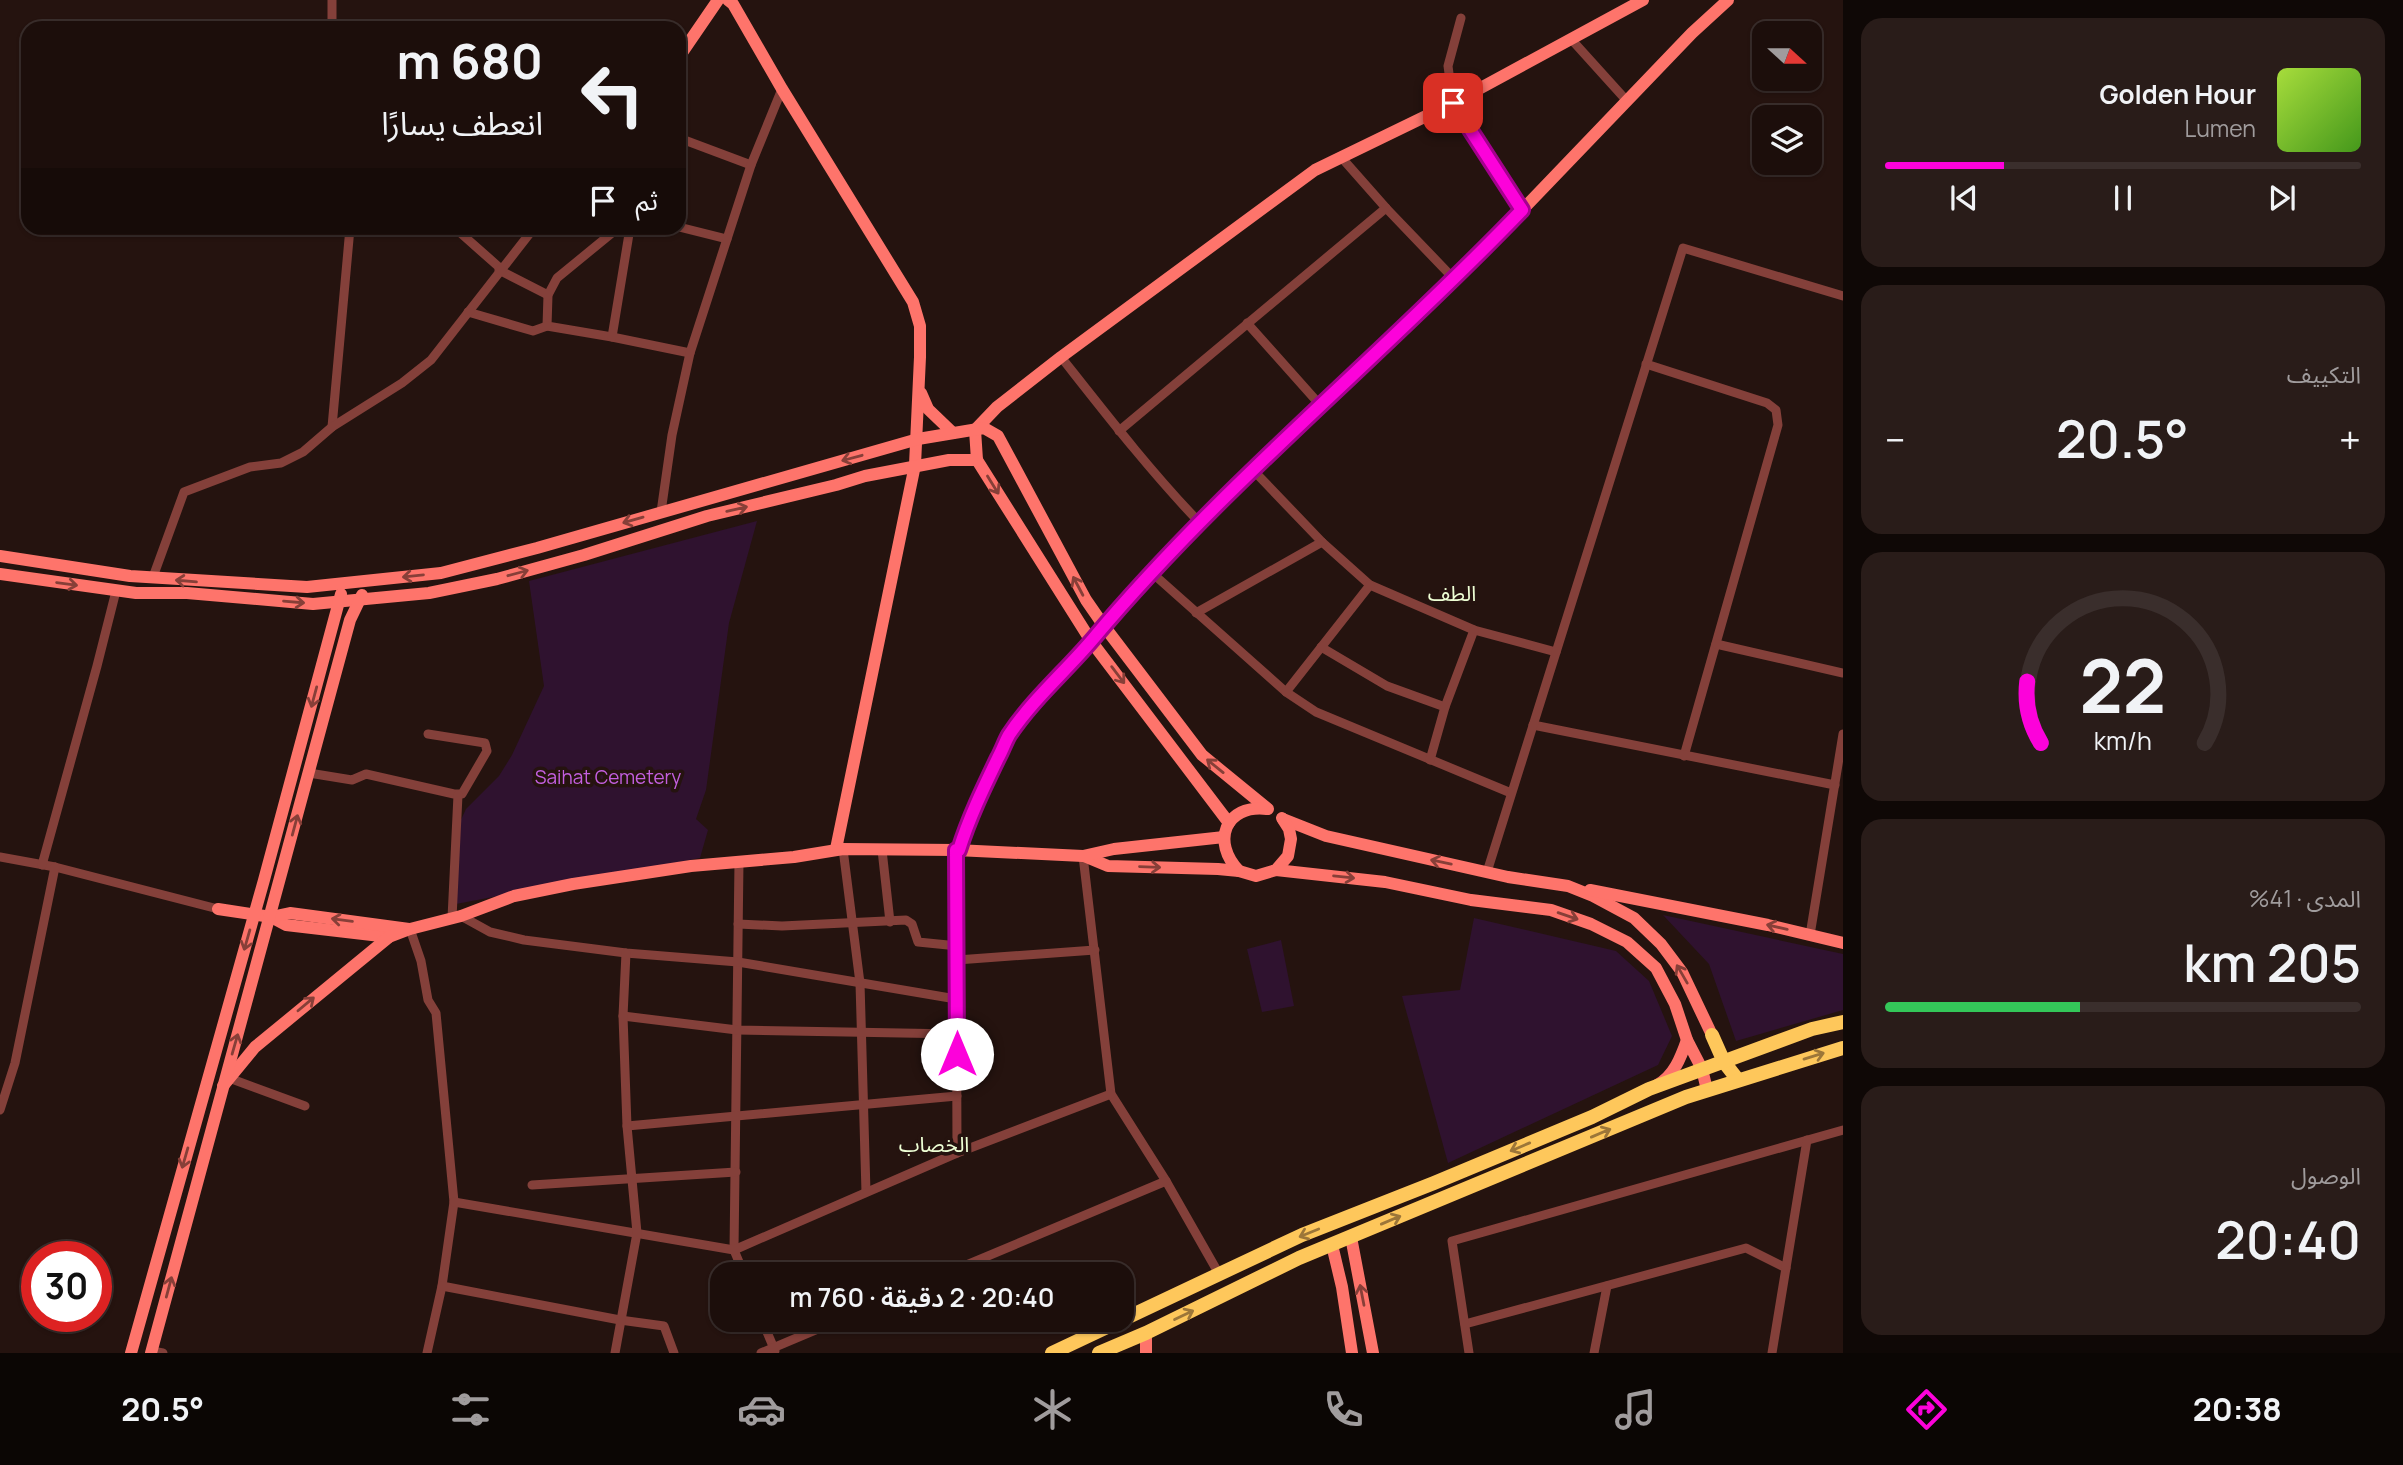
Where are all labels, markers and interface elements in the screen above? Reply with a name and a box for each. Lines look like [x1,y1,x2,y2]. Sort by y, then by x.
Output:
north arrow [1752,21,1822,91]
map controls [1752,21,1822,175]
text: 680 m [396,27,543,94]
icon: left [567,49,658,140]
pin [1423,73,1483,133]
text: Golden Hour [2099,76,2256,112]
icon: arrive [1434,84,1472,122]
text: انعطف يسارًا [381,101,543,145]
button: layers [1752,105,1822,175]
text: Lumen [2184,112,2256,144]
icon: previous [1945,179,1983,217]
icon: pause [2104,179,2142,217]
icon: next [2263,179,2301,217]
icon: arrive [584,182,622,220]
text: ثم [636,182,658,218]
text: التكييف [2287,358,2361,390]
text: 20.5° [2056,403,2189,474]
text: − [1885,413,1906,465]
text: + [2339,413,2361,465]
one-way arrow [841,452,864,465]
one-way arrow [986,475,1000,494]
one-way arrow [725,502,748,515]
one-way arrow [622,515,644,528]
one-way arrow [507,565,529,578]
one-way arrow [402,569,425,582]
one-way arrow [175,574,198,587]
one-way arrow [1071,576,1085,596]
one-way arrow [56,578,78,591]
district label: الطف [1428,579,1476,607]
one-way arrow [282,596,305,609]
text: 22 [2080,635,2166,735]
one-way arrow [1110,665,1125,684]
one-way arrow [307,685,320,707]
text: km/h [2094,722,2152,757]
one-way arrow [1207,758,1225,774]
park label: Saihat Cemetery [535,764,681,790]
one-way arrow [290,814,303,836]
one-way arrow [1430,854,1453,868]
one-way arrow [1138,861,1161,874]
one-way arrow [1332,871,1355,884]
text: المدى · 41% [2249,882,2361,914]
one-way arrow [1556,911,1578,923]
one-way arrow [331,914,354,927]
one-way arrow [1766,920,1789,933]
text: 205 km [2183,927,2361,998]
one-way arrow [239,928,252,950]
one-way arrow [1675,964,1688,985]
one-way arrow [297,996,315,1012]
position arrow [920,1017,994,1091]
one-way arrow [229,1033,242,1055]
one-way arrow [1803,1049,1825,1061]
one-way arrow [1589,1126,1611,1139]
district label: الخصاب [899,1130,969,1158]
one-way arrow [1510,1141,1531,1154]
one-way arrow [178,1147,191,1169]
text: الوصول [2291,1159,2361,1191]
text: 20:40 [2215,1204,2361,1275]
one-way arrow [1379,1213,1401,1226]
one-way arrow [1299,1227,1321,1240]
speed limit sign: 30 [21,1241,112,1332]
one-way arrow [163,1276,176,1299]
text: 20:40 · 2 دقيقة · 760 m [790,1279,1054,1315]
one-way arrow [1355,1284,1369,1307]
one-way arrow [1173,1308,1194,1321]
icon: filters [446,1385,495,1434]
icon: car [737,1385,786,1434]
icon: climate [1028,1385,1077,1434]
icon: phone [1319,1385,1368,1434]
icon: music [1611,1385,1660,1434]
icon: directions [1902,1385,1951,1434]
text: 20.5° [121,1387,204,1431]
text: 20:38 [2193,1387,2282,1431]

